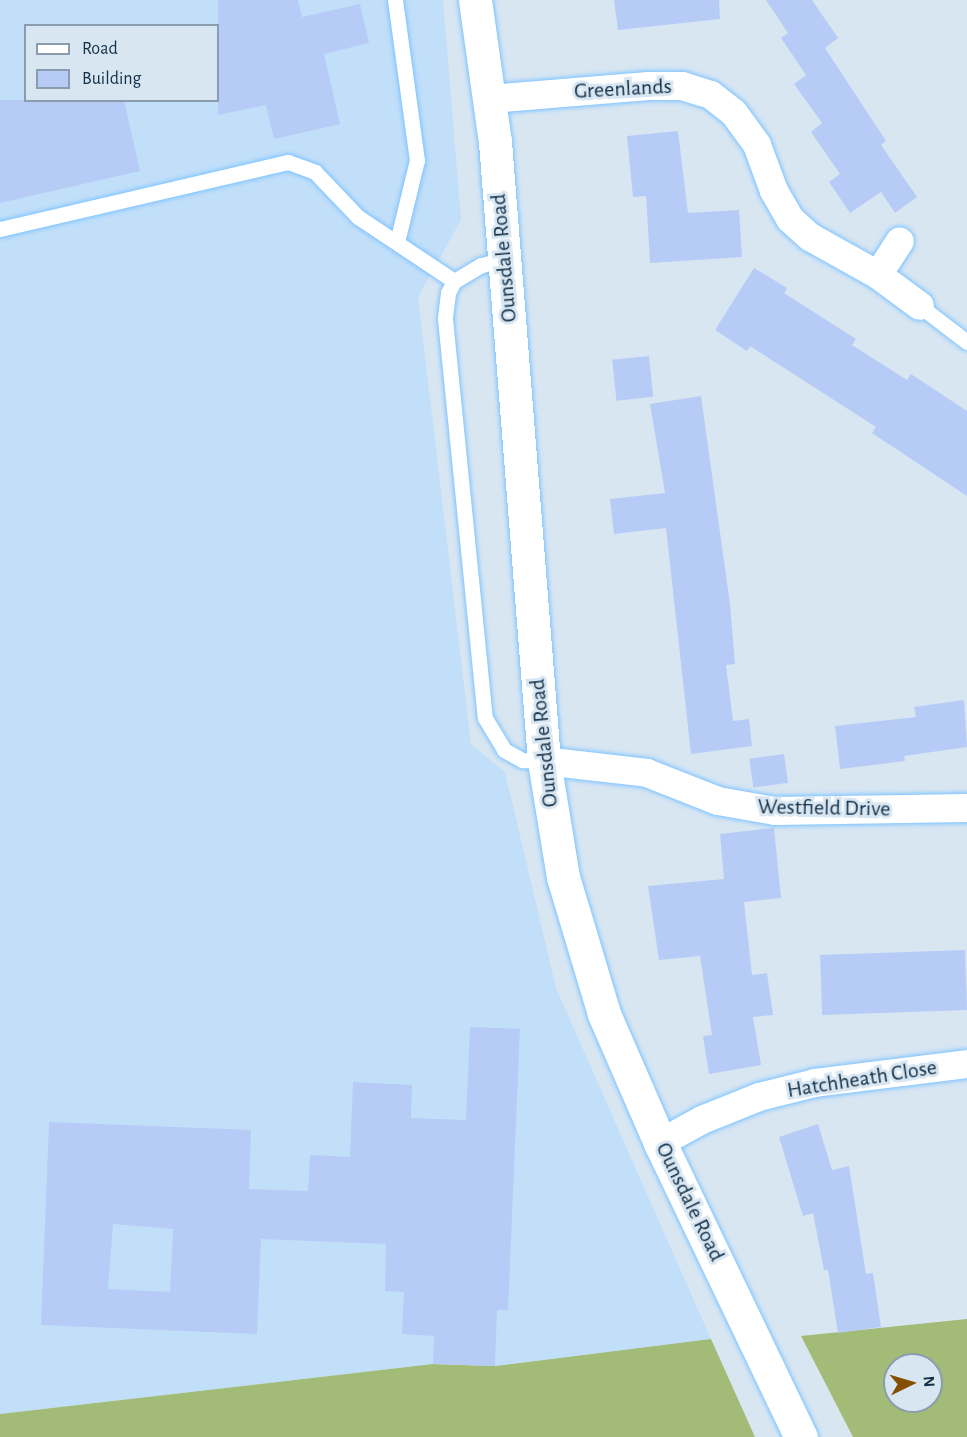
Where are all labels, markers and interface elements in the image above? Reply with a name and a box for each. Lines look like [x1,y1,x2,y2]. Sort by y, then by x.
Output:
legend [24,24,219,102]
text: Road [82,40,118,58]
text: Building [82,70,141,88]
street label: Greenlands [574,73,672,105]
street label: Ounsdale Road [485,193,523,323]
street label: Ounsdale Road [524,677,564,809]
street label: Westfield Drive [758,794,890,822]
street label: Hatchheath Close [785,1054,939,1104]
street label: Ounsdale Road [650,1138,730,1266]
north arrow [883,1353,943,1413]
text: N [920,1375,937,1388]

